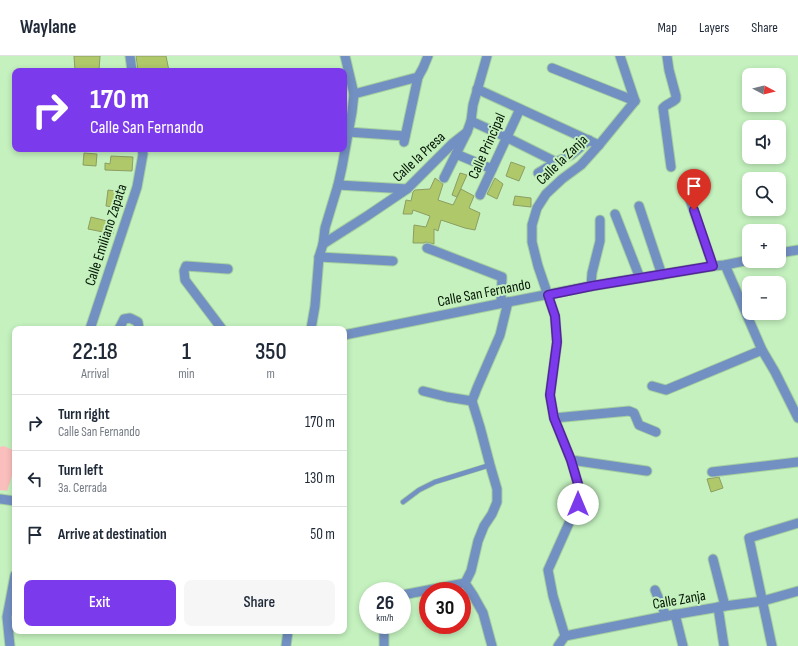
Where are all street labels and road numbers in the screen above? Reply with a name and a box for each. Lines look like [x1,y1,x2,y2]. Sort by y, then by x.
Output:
street label: Calle Principal [464,110,510,182]
street label: Calle la Presa [389,128,450,186]
street label: Calle la Zanja [532,131,592,189]
street label: Calle Emiliano Zapata [81,181,132,288]
street label: Calle San Fernando [436,275,532,311]
street label: Calle Zanja [651,586,707,614]

